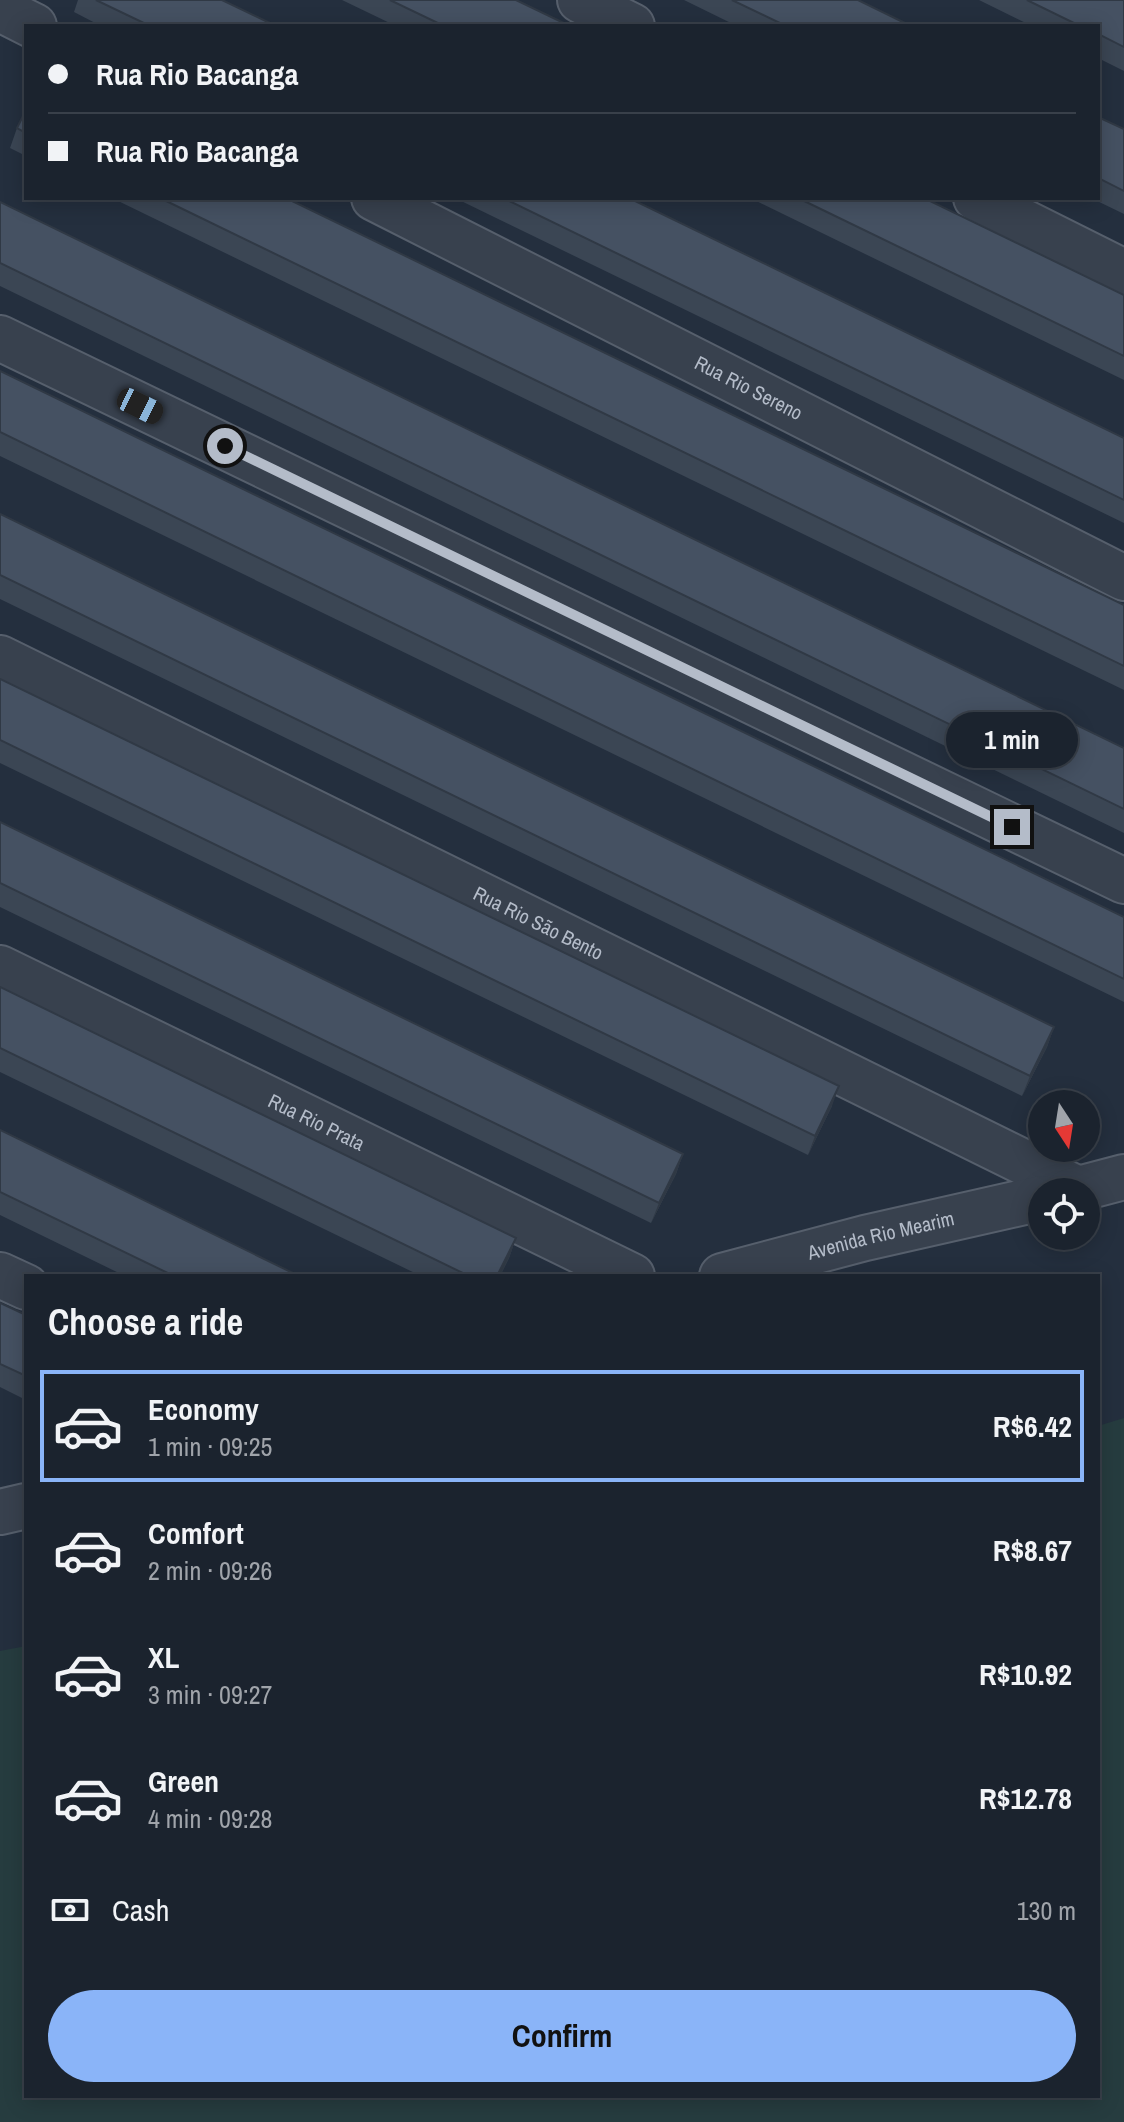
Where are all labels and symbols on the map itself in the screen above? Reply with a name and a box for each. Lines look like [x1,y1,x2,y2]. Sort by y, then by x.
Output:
street label: Rua Rio Sereno [690,349,807,426]
car [113,385,167,427]
route start [207,428,243,464]
callout: 1 min [946,711,1078,767]
route end [994,809,1030,845]
street label: Rua Rio São Bento [469,879,608,966]
street label: Rua Rio Prata [264,1087,369,1157]
north arrow [1028,1090,1100,1162]
street label: Avenida Rio Mearim [803,1204,957,1266]

